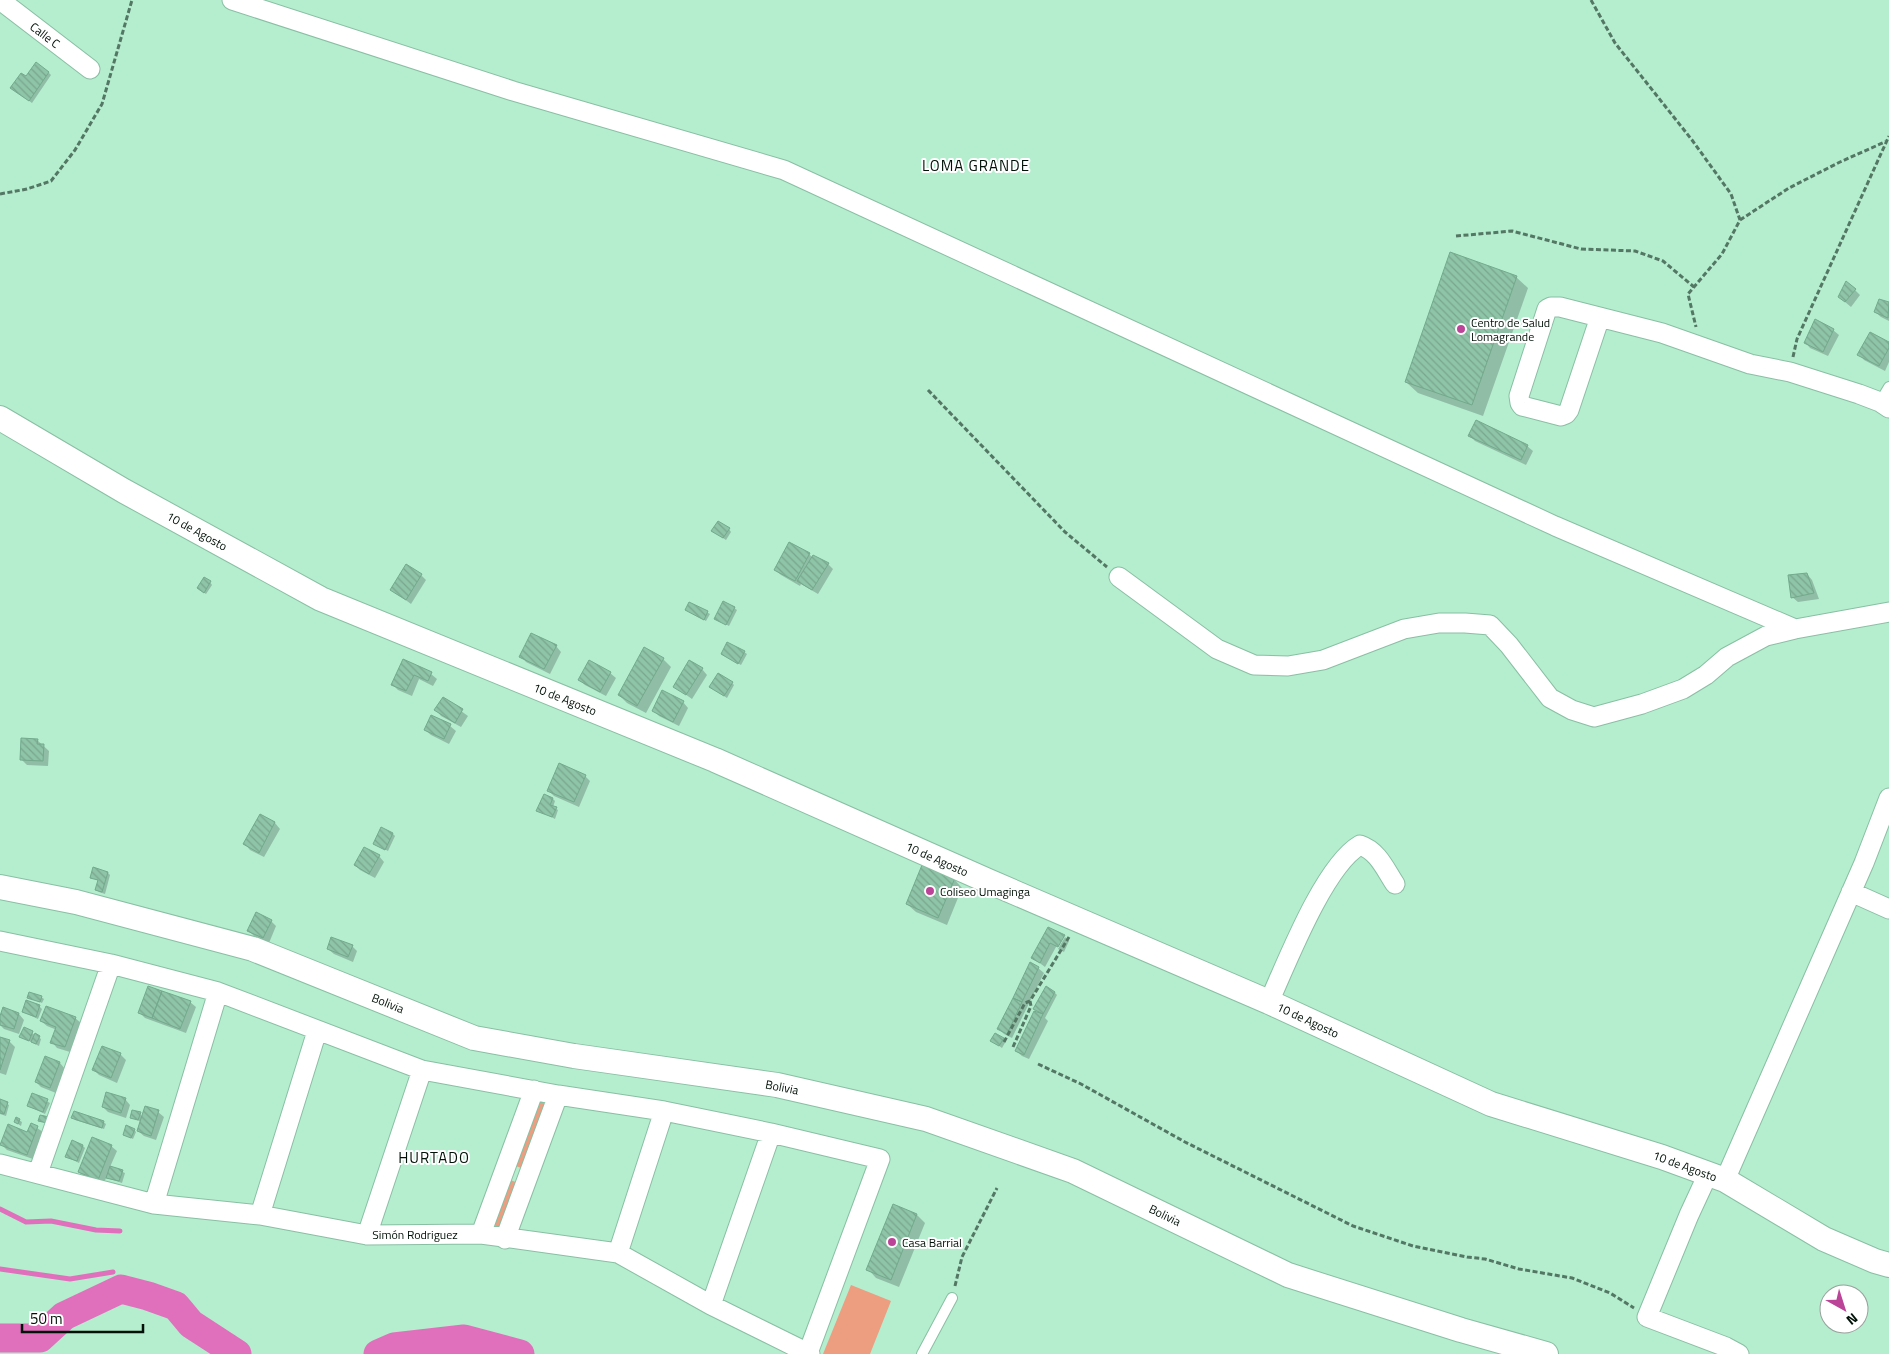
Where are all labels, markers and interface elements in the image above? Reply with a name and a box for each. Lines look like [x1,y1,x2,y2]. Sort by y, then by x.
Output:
street label: Calle C [26,17,64,53]
district label: LOMA GRANDE [922,154,1030,177]
place label: Centro de Salud Lomagrande [1471,313,1550,346]
marker: Centro de Salud Lomagrande [1455,323,1467,335]
street label: 10 de Agosto [163,506,231,556]
street label: 10 de Agosto [530,678,600,720]
street label: 10 de Agosto [903,837,971,881]
place label: Coliseo Umaginga [940,882,1030,901]
marker: Coliseo Umaginga [924,885,936,897]
street label: Bolivia [369,988,407,1018]
street label: 10 de Agosto [1274,997,1342,1043]
street label: Bolivia [764,1074,800,1100]
district label: HURTADO [398,1146,470,1169]
street label: 10 de Agosto [1650,1146,1720,1186]
street label: Bolivia [1146,1199,1184,1231]
street label: Simón Rodriguez [372,1225,458,1244]
place label: Casa Barrial [902,1233,962,1252]
marker: Casa Barrial [886,1236,898,1248]
north arrow [1819,1284,1869,1334]
scale bar [22,1302,144,1334]
text: 50 m [30,1307,63,1330]
text: N [1842,1308,1863,1331]

